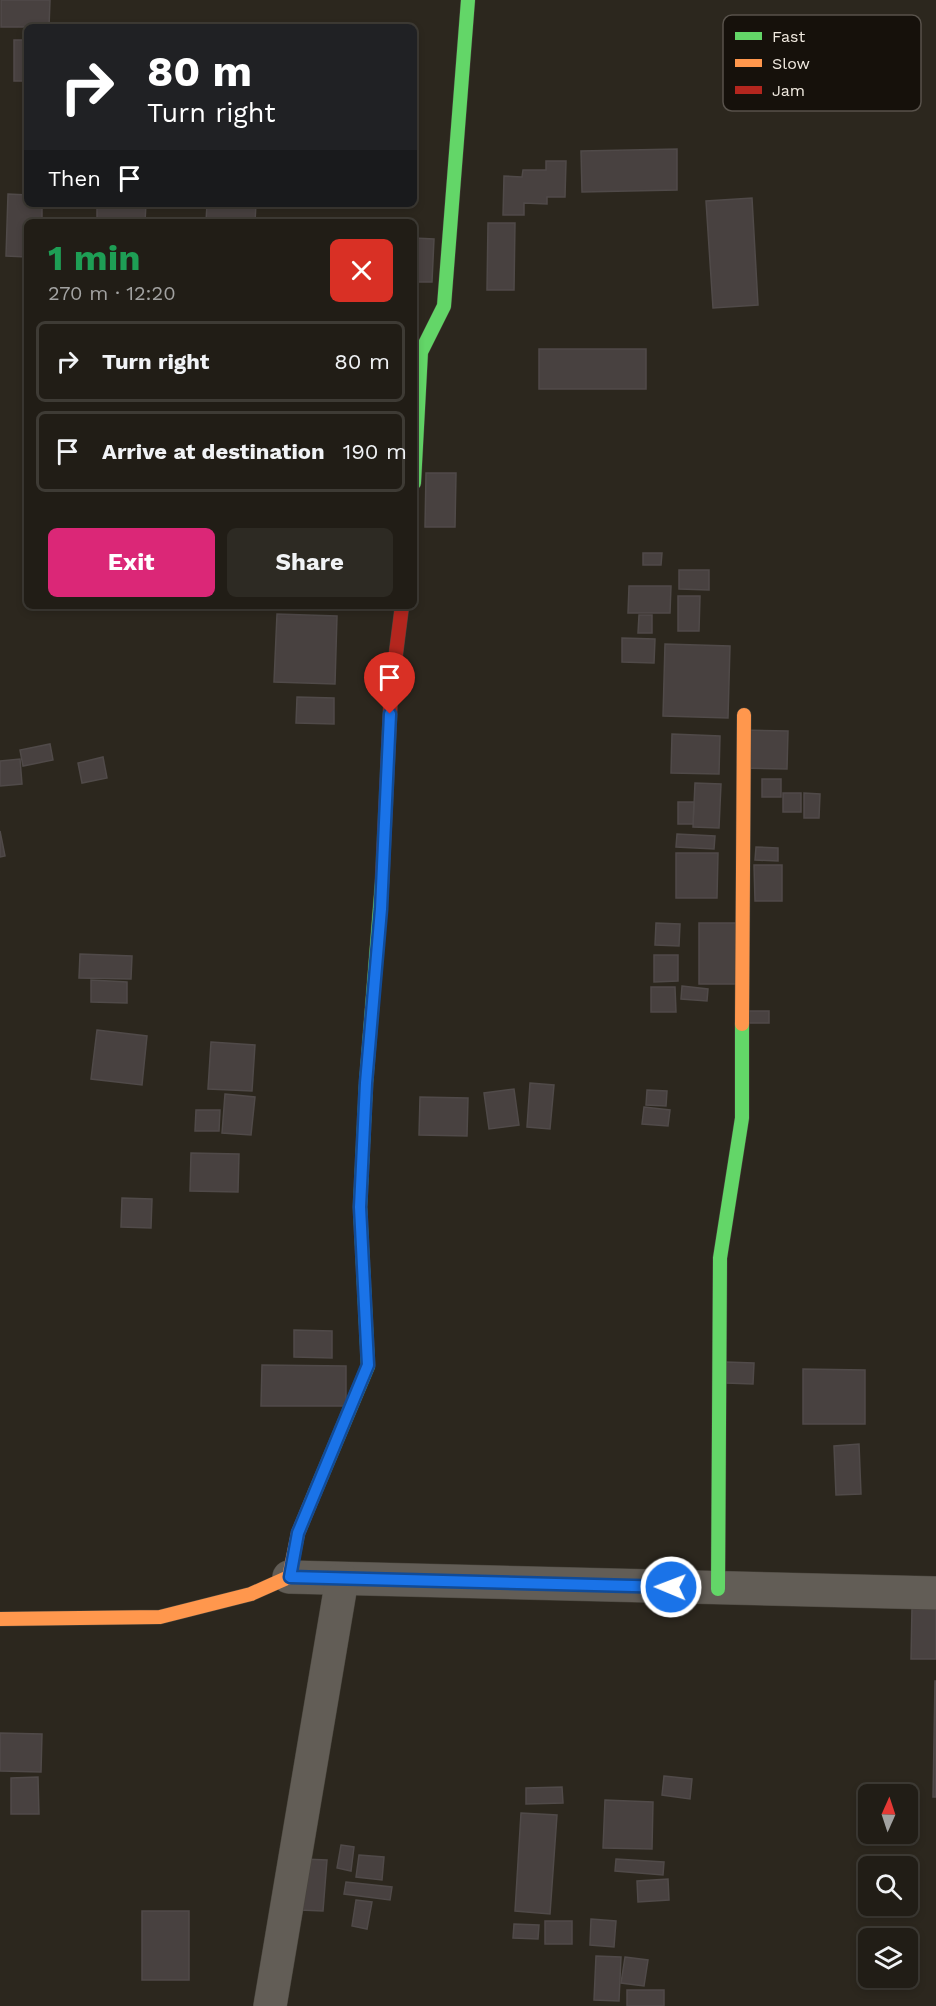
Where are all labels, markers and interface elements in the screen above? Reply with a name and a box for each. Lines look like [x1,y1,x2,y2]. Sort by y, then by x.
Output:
legend [723,15,921,111]
text: Fast [772,27,805,46]
text: 80 m [147,47,252,96]
icon: right [48,48,126,126]
text: Slow [772,54,810,73]
text: Jam [772,81,805,100]
text: Turn right [147,97,276,129]
icon: arrive [113,162,146,195]
text: Then [48,166,101,191]
text: 1 min [48,237,140,279]
button: close [330,239,393,302]
text: 270 m · 12:20 [48,281,176,305]
icon: right [51,345,84,378]
text: Turn right [102,349,209,374]
text: 80 m [334,349,390,374]
icon: arrive [51,435,84,468]
text: Arrive at destination [102,439,325,464]
text: 190 m [343,439,407,464]
button: Exit [48,528,215,597]
button: Share [227,528,393,597]
pin [364,652,415,714]
icon: arrive [373,661,406,694]
position arrow [639,1555,703,1619]
north arrow [858,1784,918,1844]
map controls [858,1784,918,1988]
button: search [858,1856,918,1916]
button: layers [858,1928,918,1988]

